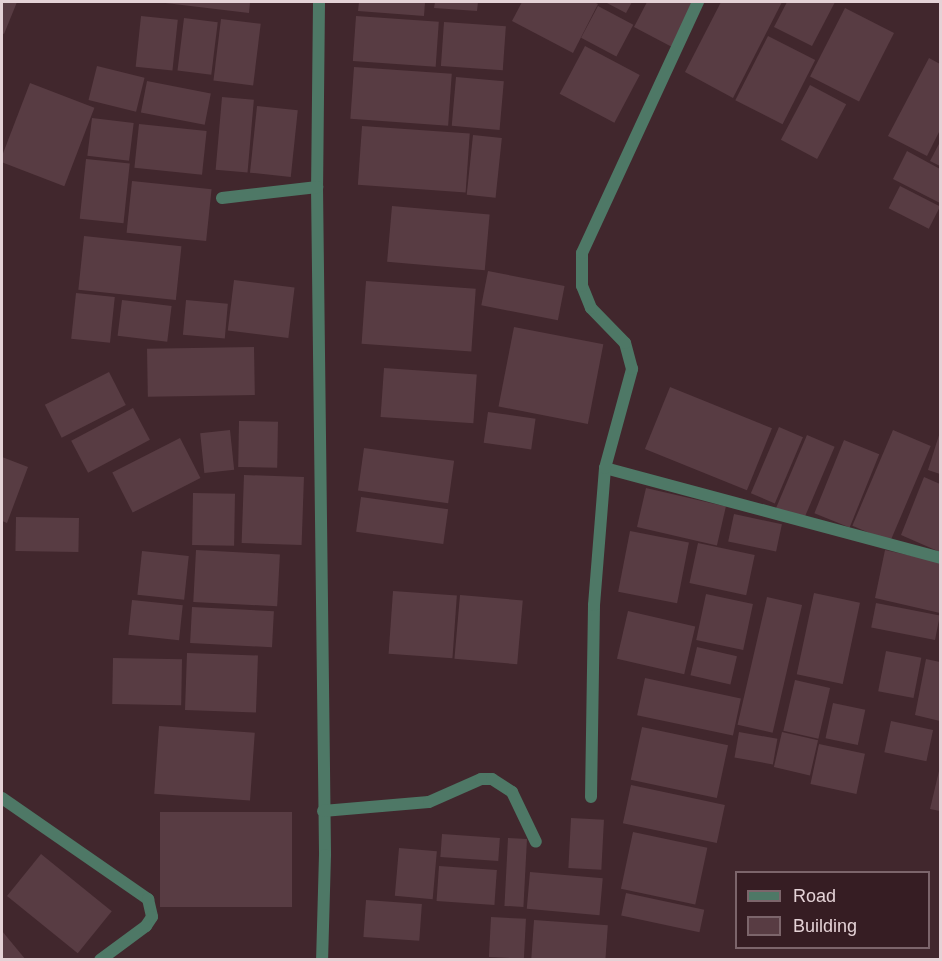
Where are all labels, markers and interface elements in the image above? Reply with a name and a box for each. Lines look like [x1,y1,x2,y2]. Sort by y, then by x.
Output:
legend [735,871,930,949]
text: Road [793,886,836,906]
text: Building [793,916,857,936]

